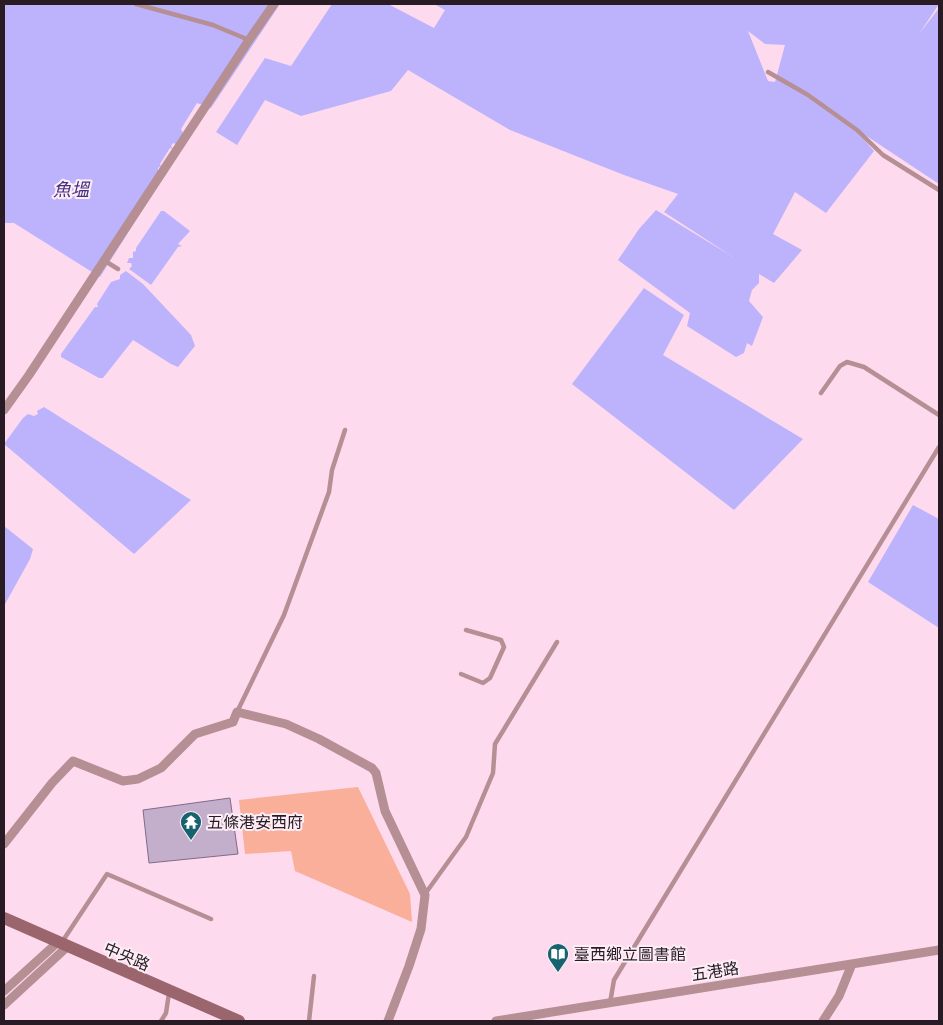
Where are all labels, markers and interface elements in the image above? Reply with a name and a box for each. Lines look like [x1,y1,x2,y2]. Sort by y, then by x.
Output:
water label: 魚塭 [53,180,91,200]
temple icon: 五條港安西府 [179,810,203,841]
place label: 五條港安西府 [207,814,303,831]
street label: 中央路 [101,939,152,974]
library icon: 臺西鄉立圖書館 [546,942,570,973]
place label: 臺西鄉立圖書館 [574,946,686,963]
street label: 五港路 [690,959,740,984]

